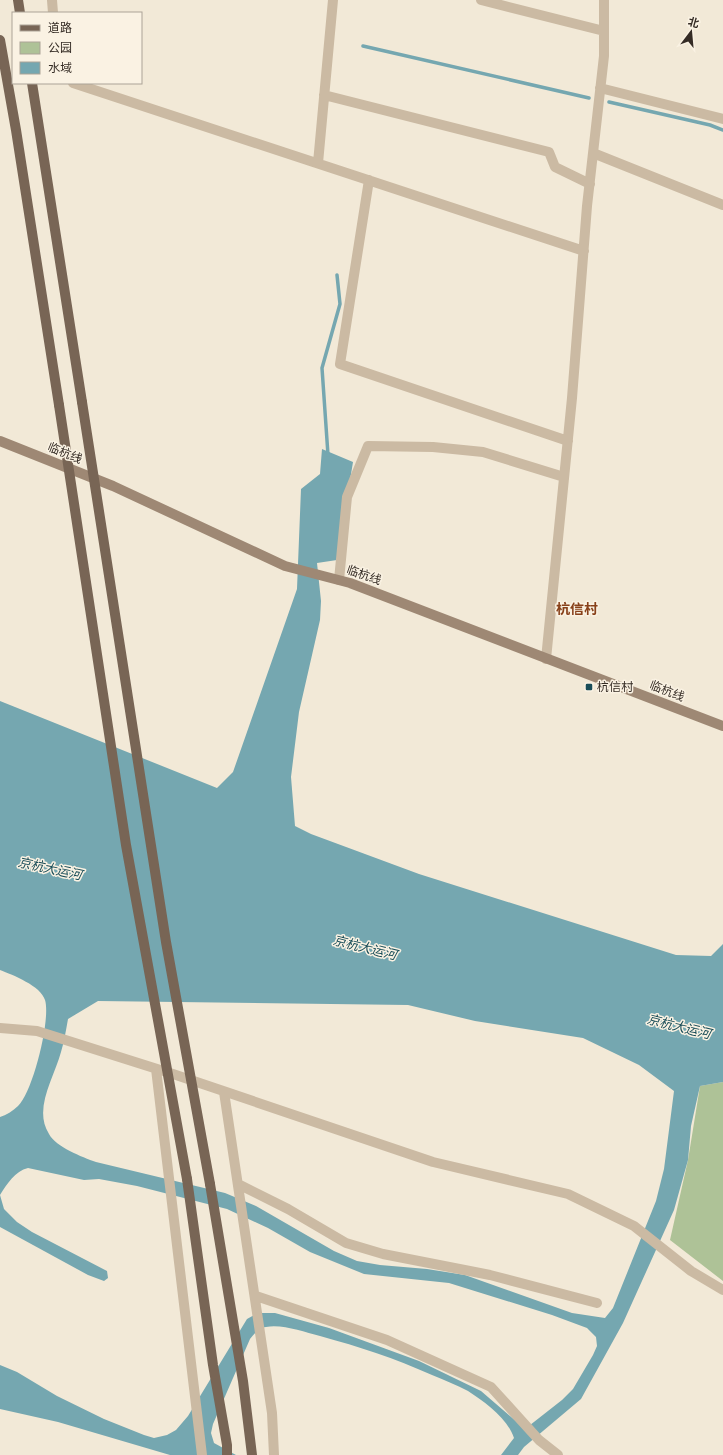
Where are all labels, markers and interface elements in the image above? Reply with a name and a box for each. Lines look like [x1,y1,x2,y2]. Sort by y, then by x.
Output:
legend [12,12,142,84]
north arrow [671,12,711,52]
text: 北 [687,15,701,30]
text: 道路 [48,21,72,35]
text: 公园 [48,41,72,55]
text: 水域 [48,61,72,75]
street label: 临杭线 [46,440,84,466]
street label: 临杭线 [345,563,383,587]
district label: 杭信村 [556,601,598,617]
street label: 临杭线 [648,678,686,704]
place label: 杭信村 [597,680,634,694]
marker: 杭信村 [584,682,594,692]
water label: 京杭大运河 [17,854,86,883]
water label: 京杭大运河 [332,932,401,963]
water label: 京杭大运河 [646,1011,715,1042]

